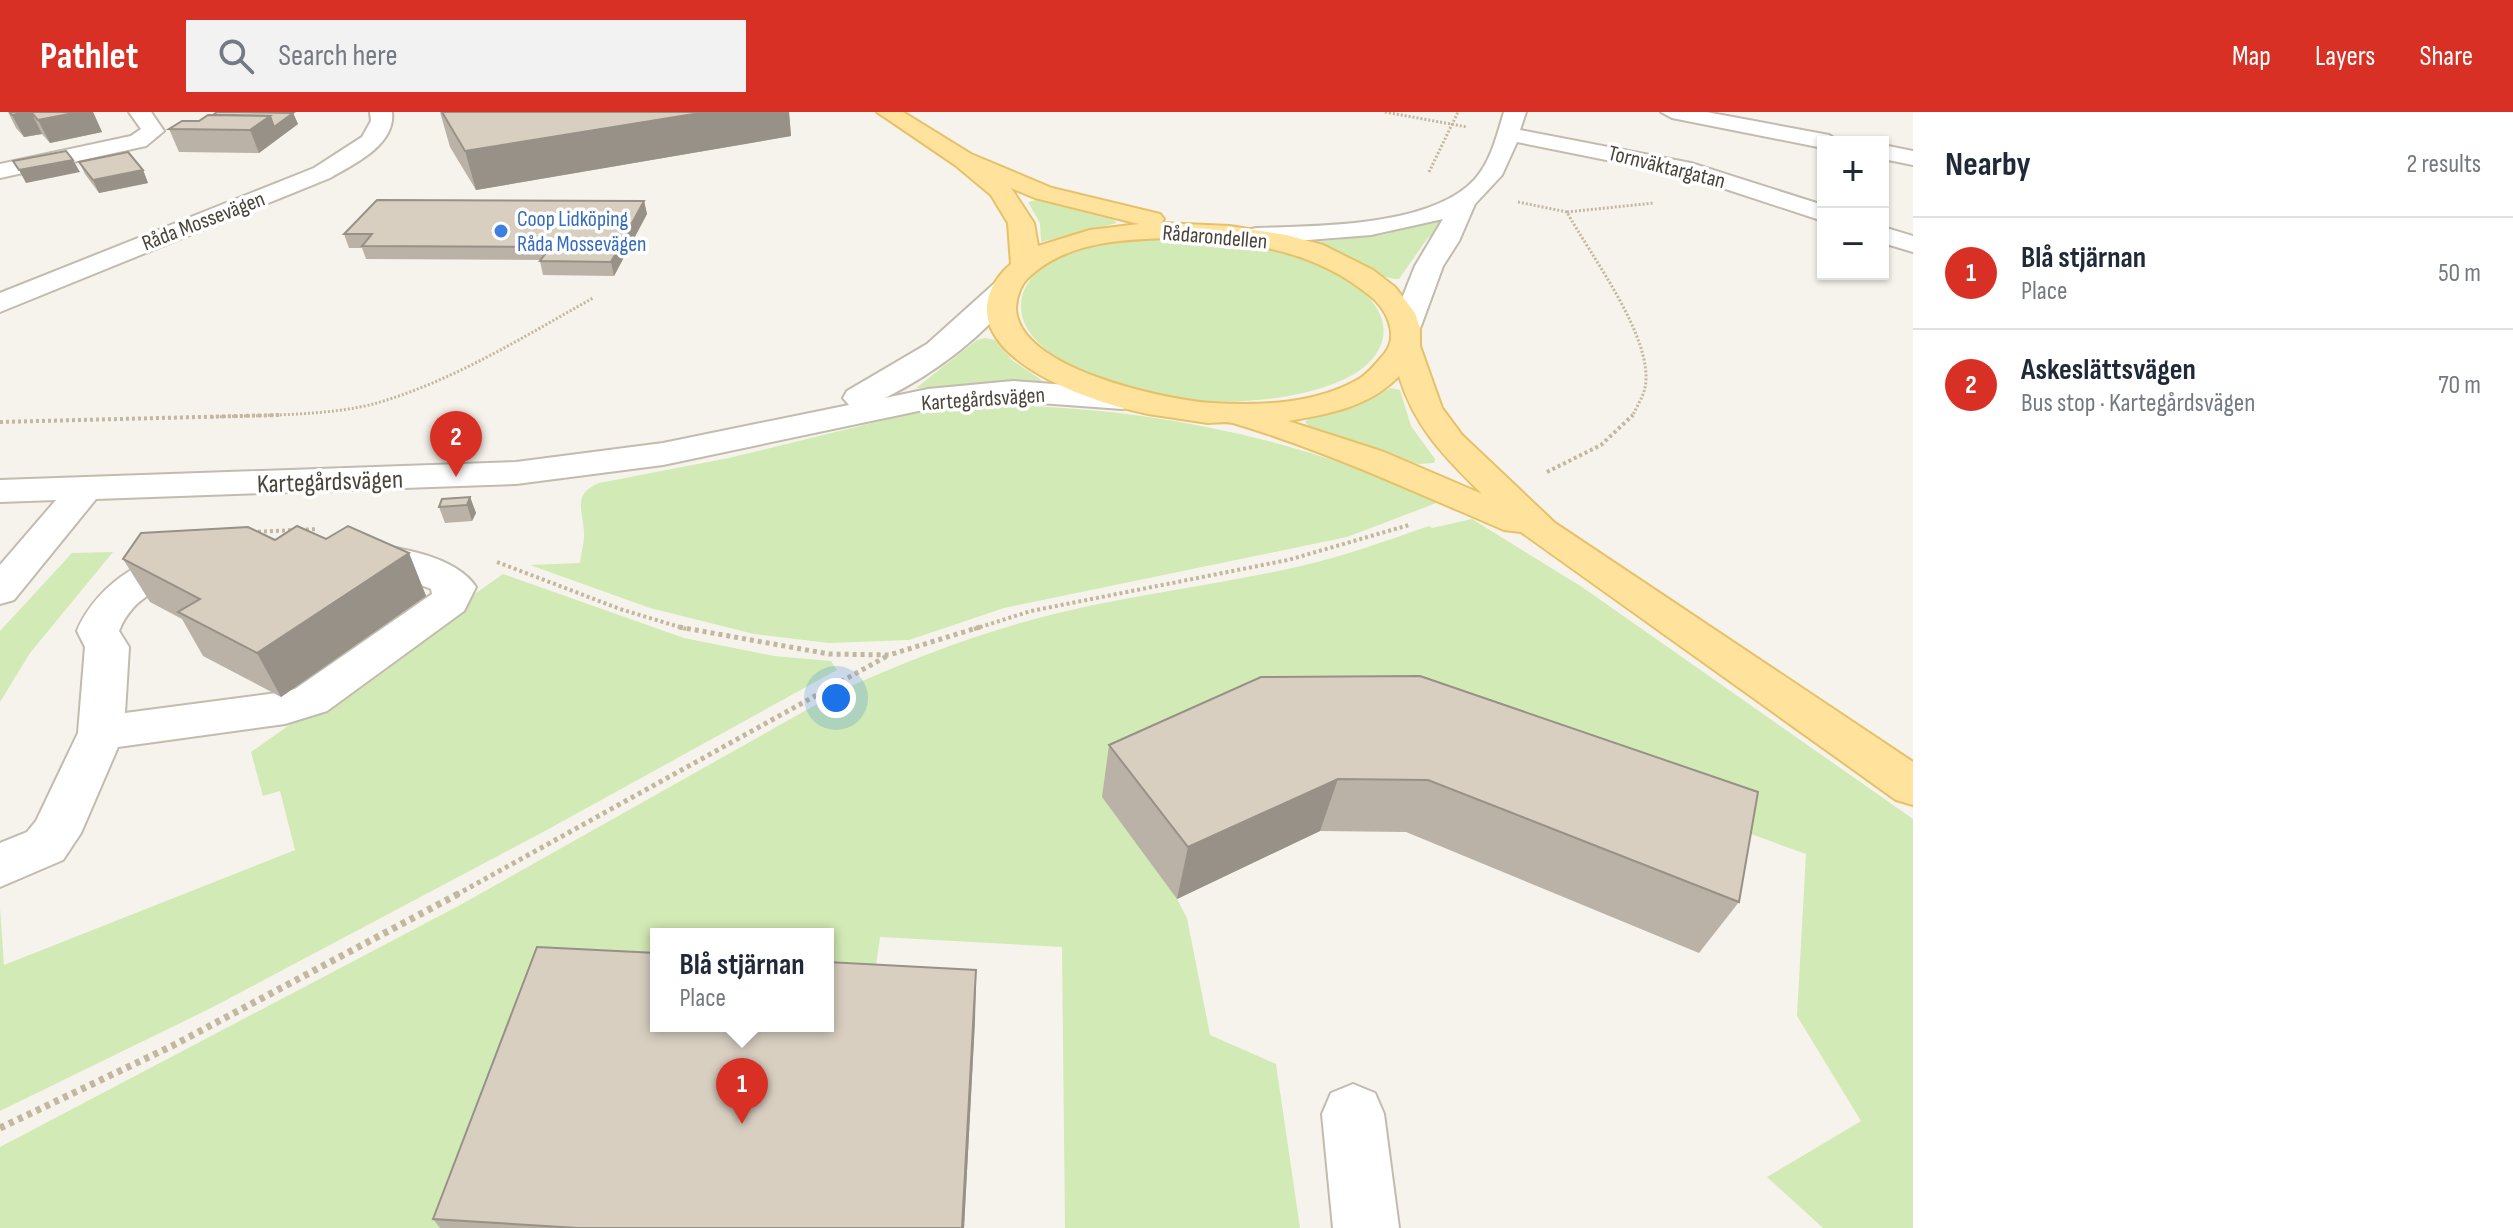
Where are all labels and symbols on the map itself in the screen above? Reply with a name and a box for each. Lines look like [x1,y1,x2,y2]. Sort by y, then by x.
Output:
street label: Tornväktargatan [1605,140,1728,195]
street label: Råda Mossevägen [138,186,269,257]
place label: Coop Lidköping Råda Mossevägen [517,206,647,258]
street label: Rådarondellen [1161,219,1268,256]
marker: Coop Lidköping Råda Mossevägen [492,222,510,240]
street label: Kartegårdsvägen [920,382,1046,417]
pin: 2 [430,411,482,477]
street label: Kartegårdsvägen [256,464,404,501]
your location [816,678,856,718]
pin: 1 [716,1058,768,1124]

